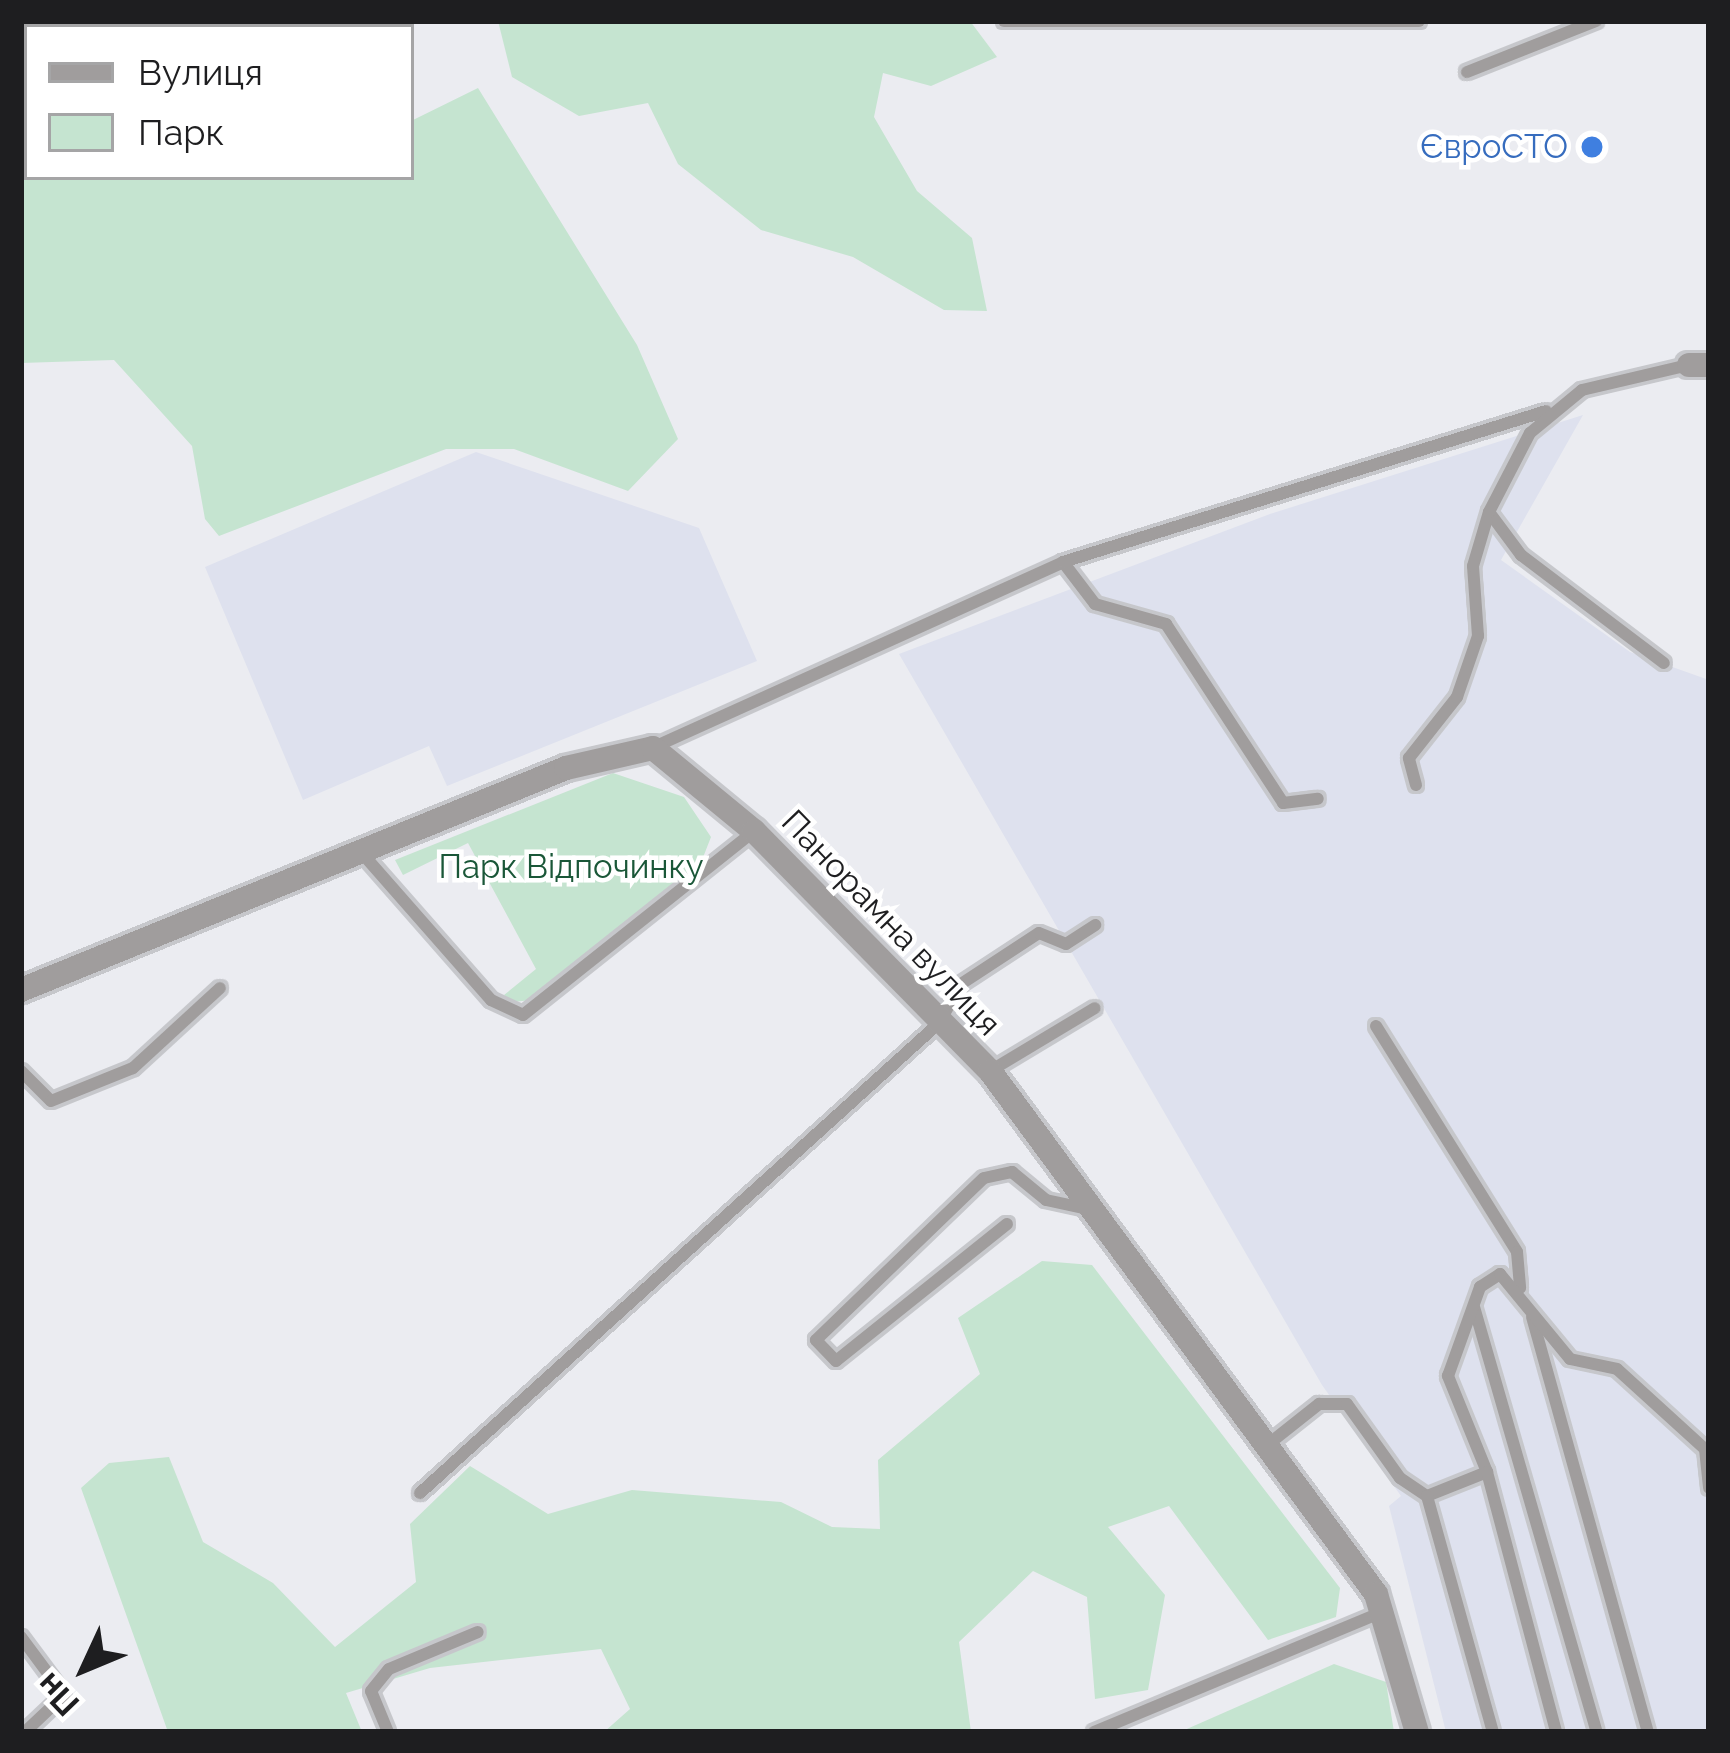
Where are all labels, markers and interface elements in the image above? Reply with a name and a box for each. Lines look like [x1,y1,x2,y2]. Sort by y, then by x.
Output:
legend [24,24,414,180]
text: Вулиця [138,51,263,93]
text: Парк [138,111,224,153]
place label: ЄвроСТО [1420,127,1568,167]
marker: ЄвроСТО [1579,134,1605,160]
street label: Панорамна вулиця [773,802,1009,1044]
park label: Парк Відпочинку [438,847,704,887]
north arrow [24,1609,144,1729]
text: Пн [28,1665,87,1724]

